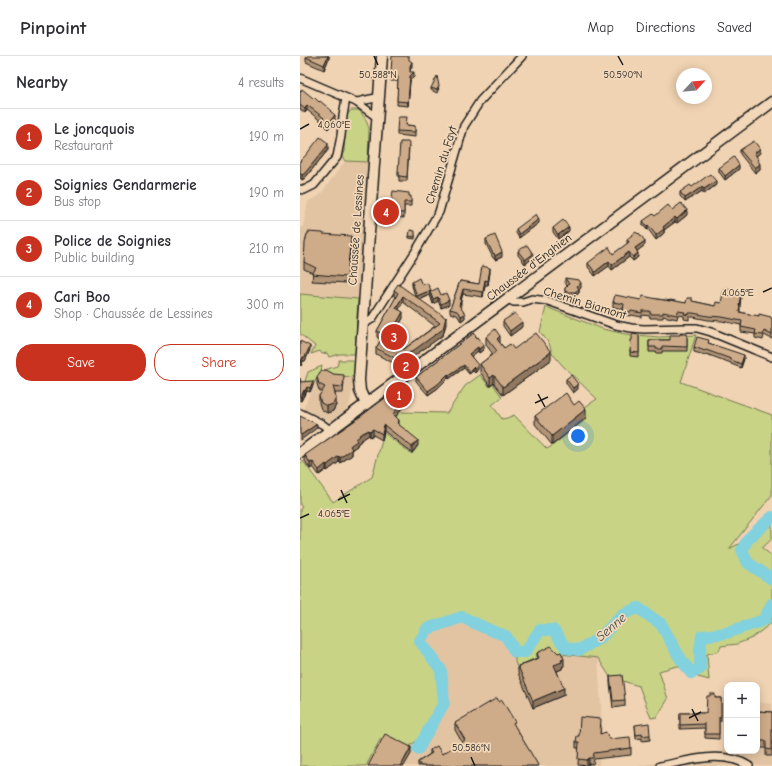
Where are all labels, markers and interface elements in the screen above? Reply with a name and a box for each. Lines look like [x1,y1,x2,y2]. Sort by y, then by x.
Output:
text: Pinpoint [20,17,86,39]
text: Map [587,19,614,36]
text: Directions [636,19,695,36]
text: Saved [717,19,752,36]
north arrow [676,68,712,104]
text: 50.588°N [359,69,397,81]
text: 50.590°N [604,69,642,81]
text: Nearby [16,73,67,92]
text: 4 results [238,75,284,90]
text: 4.060°E [318,119,350,131]
text: Le joncquois [54,120,134,138]
street label: Chemin du Fayt [422,124,460,206]
text: 1 [26,129,32,144]
text: 190 m [249,129,284,144]
text: Restaurant [54,138,113,153]
street label: Chaussée de Lessines [345,174,367,286]
text: Soignies Gendarmerie [54,176,197,194]
text: 2 [26,185,32,200]
text: 190 m [249,185,284,200]
text: Bus stop [54,194,101,209]
pin: 4 [373,197,399,227]
street label: Chaussée d'Enghien [484,230,574,304]
text: Police de Soignies [54,232,171,250]
text: 3 [26,241,32,256]
text: 210 m [249,241,284,256]
text: Public building [54,250,135,265]
street label: Chemin Biamont [542,284,629,322]
text: 4.065°E [722,287,754,299]
text: Cari Boo [54,288,110,306]
text: 4 [26,297,32,312]
text: 300 m [246,297,284,312]
text: Shop · Chaussée de Lessines [54,306,213,321]
pin: 3 [381,322,407,352]
button: Save [16,344,146,381]
button: Share [154,344,284,381]
pin: 2 [393,351,419,381]
pin: 1 [386,380,412,410]
your location [568,426,588,446]
text: 4.065°E [318,508,350,520]
water label: Senne [593,610,629,644]
map controls [724,682,760,754]
button: + [724,682,760,718]
button: − [724,718,760,754]
text: 50.586°N [452,742,490,754]

